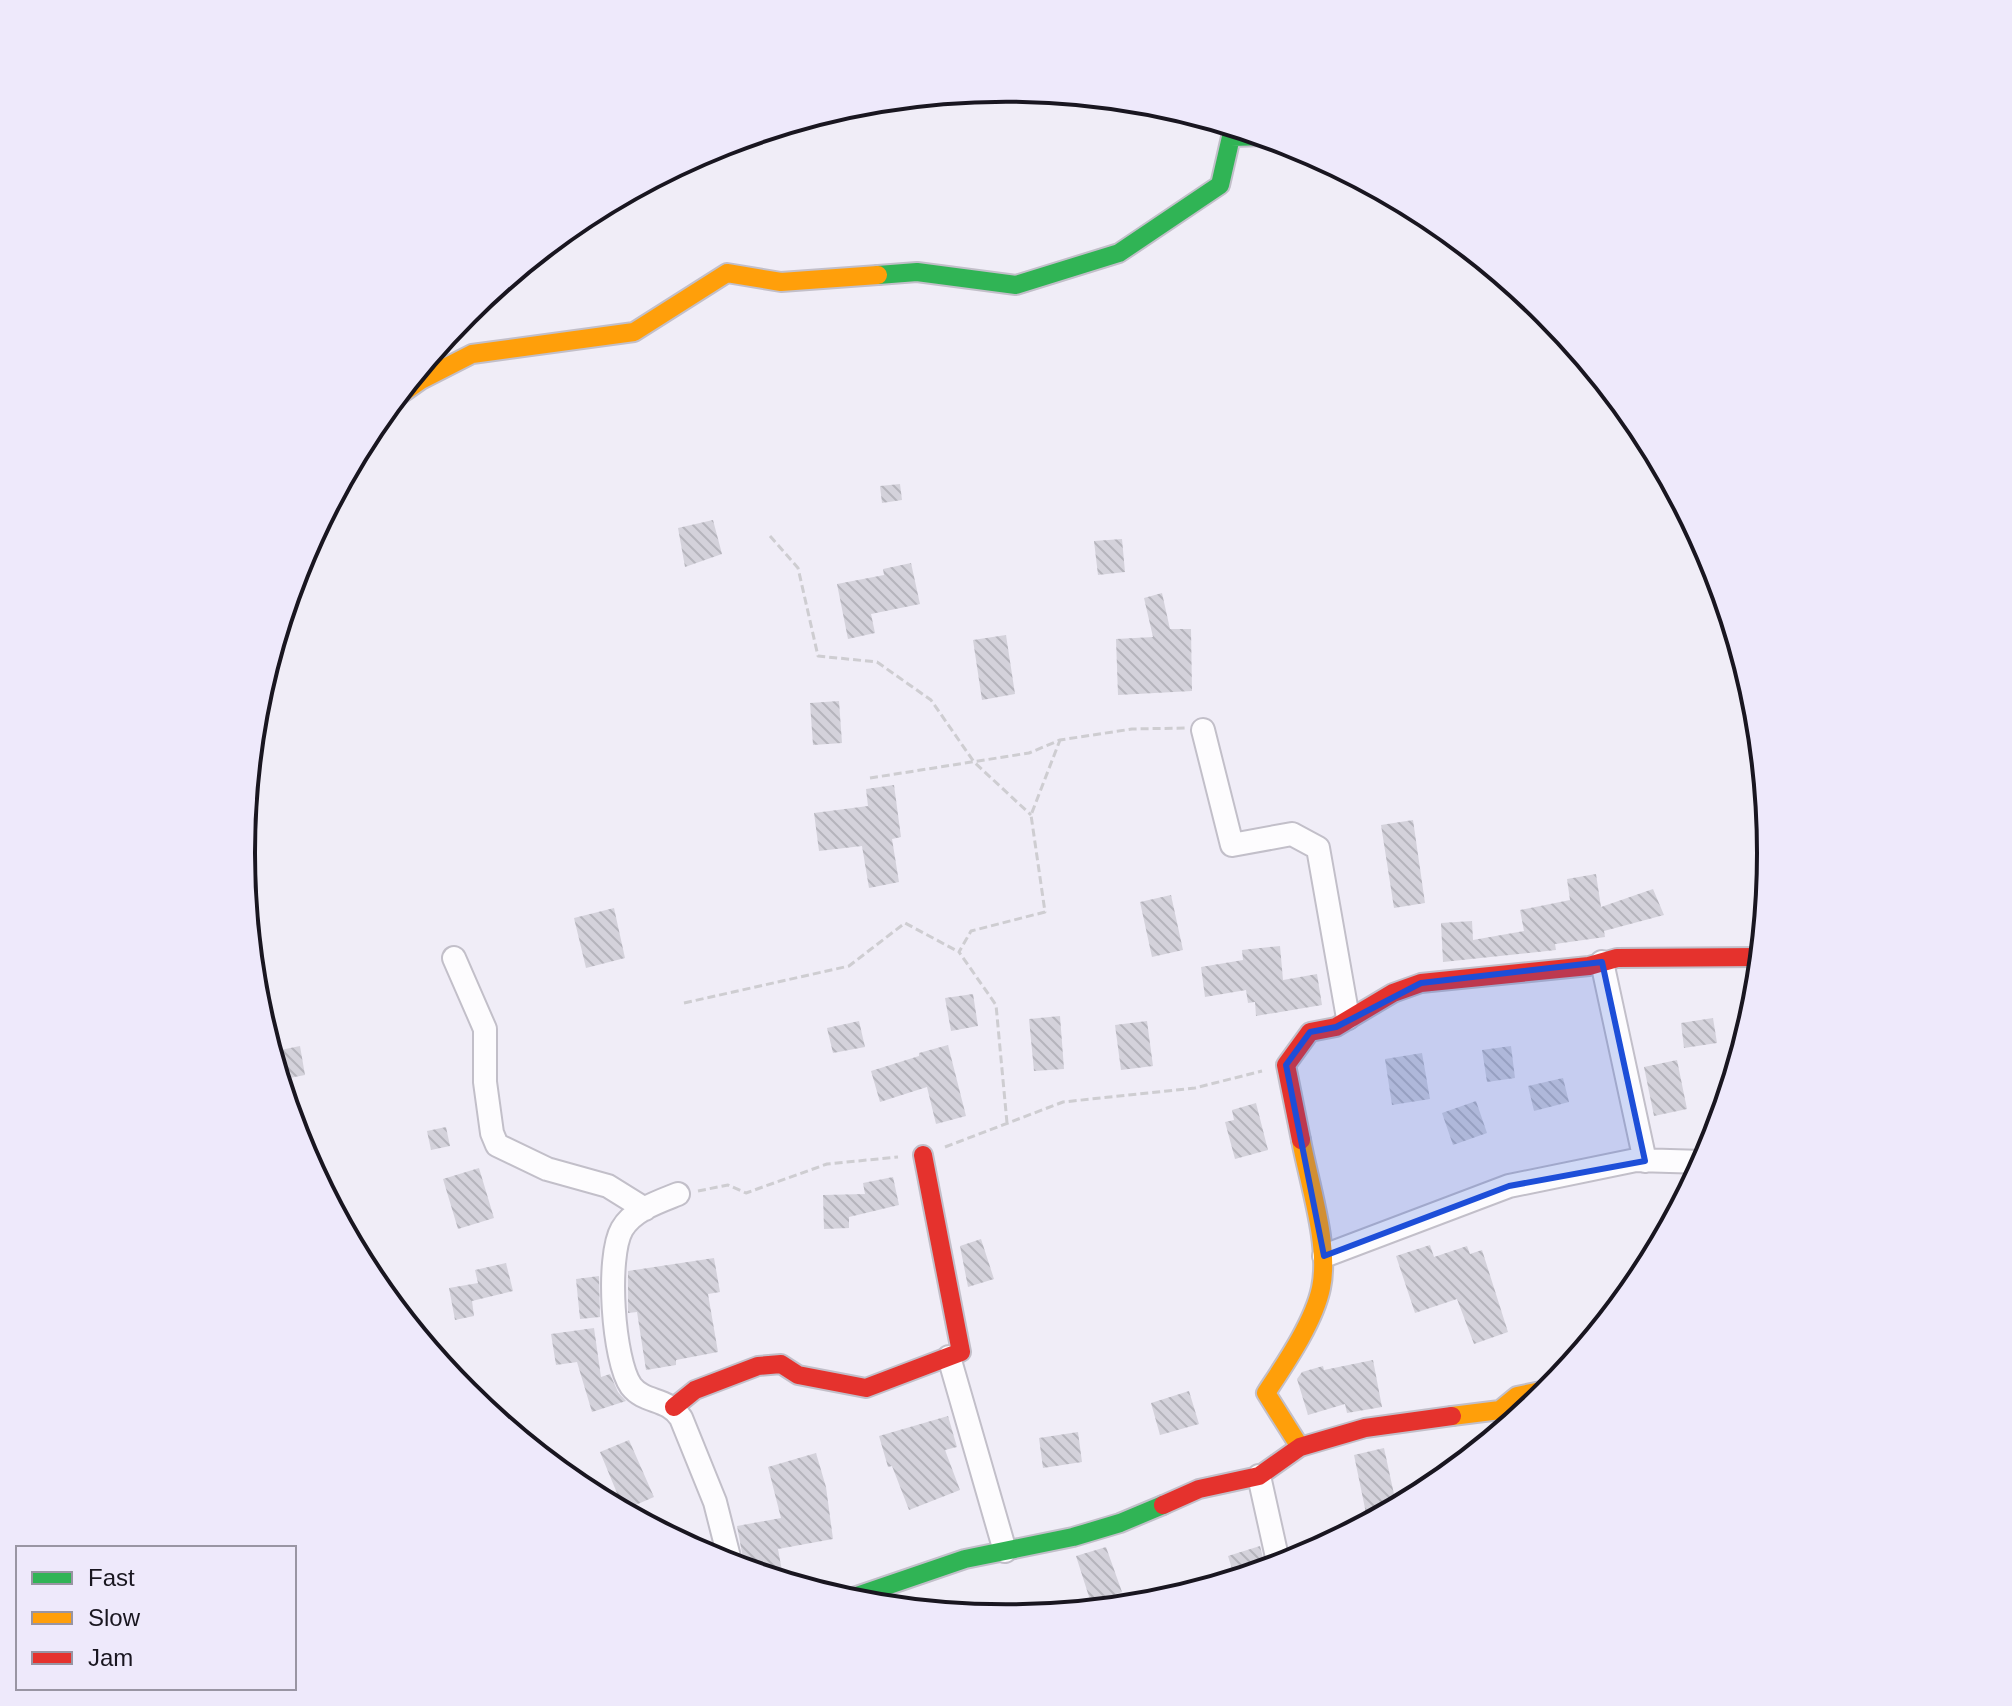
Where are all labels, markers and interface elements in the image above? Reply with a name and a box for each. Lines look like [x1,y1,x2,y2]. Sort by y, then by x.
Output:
legend [16,1546,296,1690]
text: Fast [88,1564,135,1591]
text: Slow [88,1604,141,1631]
text: Jam [88,1644,133,1671]

